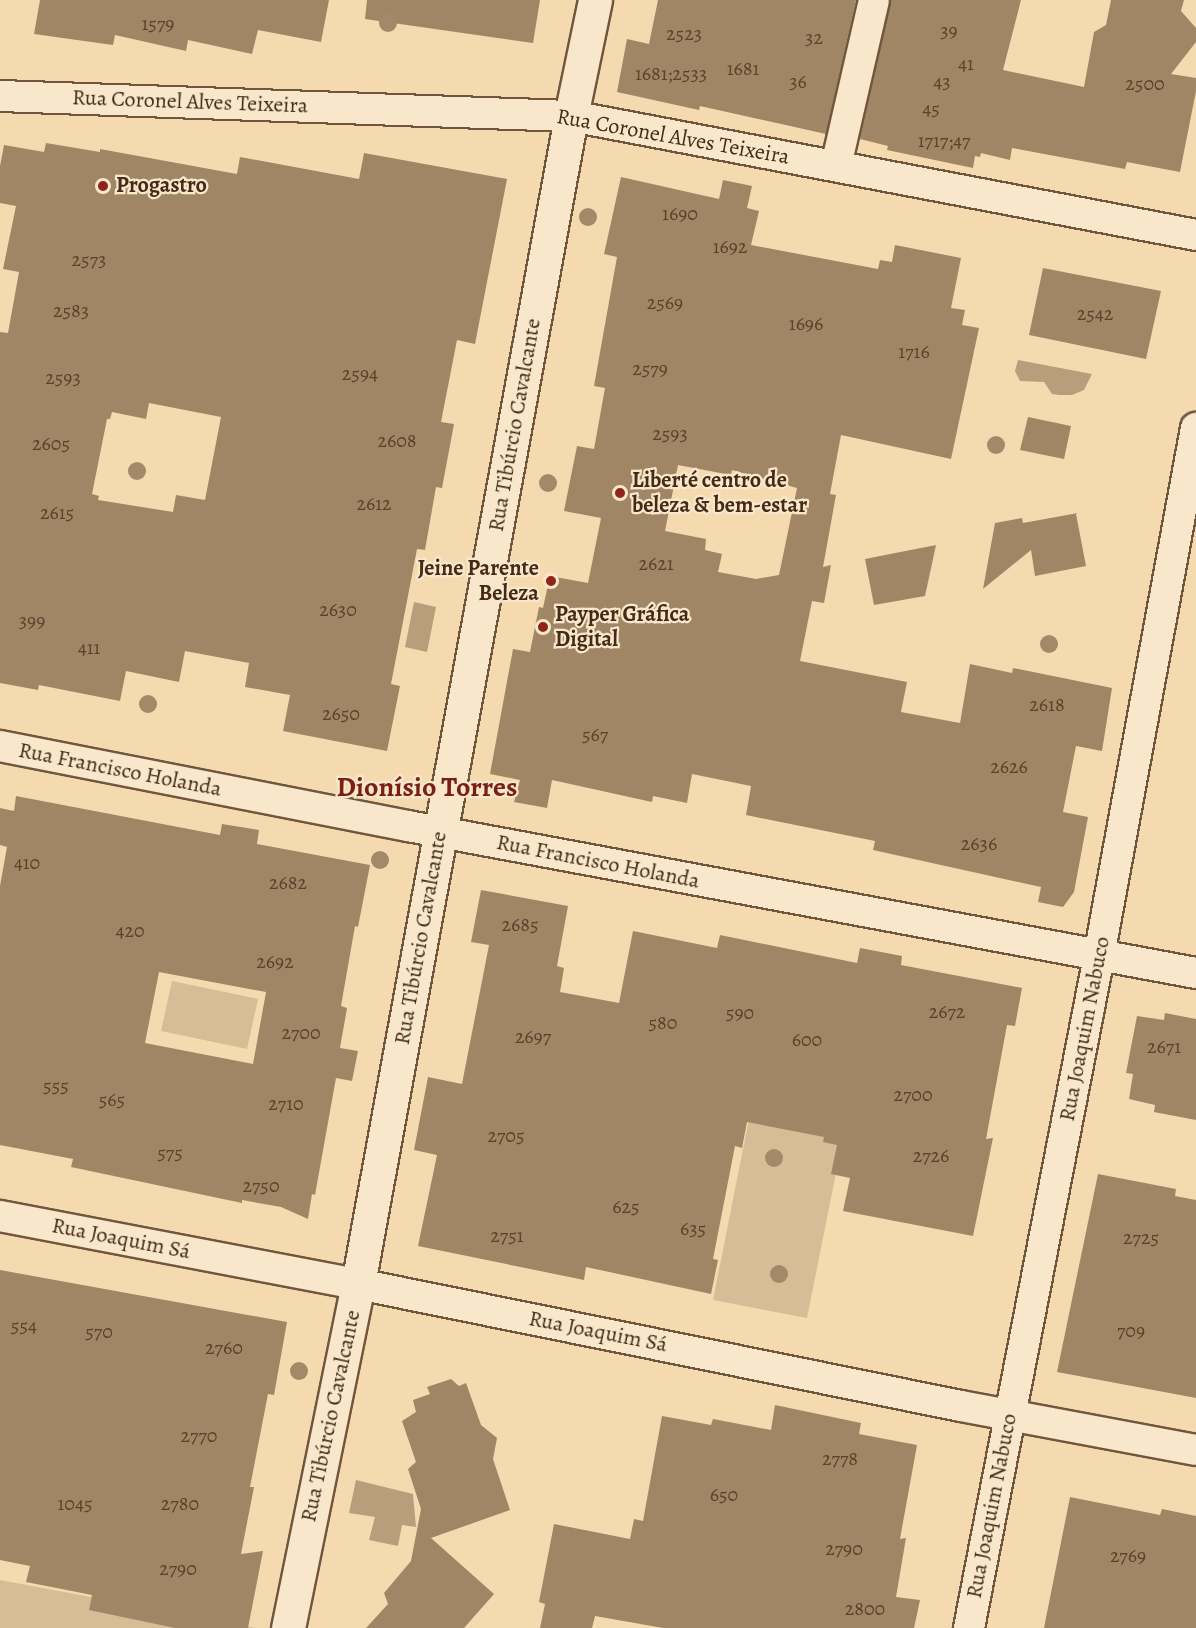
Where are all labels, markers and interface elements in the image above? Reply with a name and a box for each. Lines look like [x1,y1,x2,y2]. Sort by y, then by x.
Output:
house number: 1579 [142,11,174,35]
house number: 39 [940,18,958,42]
house number: 2523 [666,21,702,45]
house number: 32 [805,25,823,49]
house number: 41 [958,51,974,75]
house number: 1681 [727,56,759,80]
house number: 1681;2533 [635,61,707,85]
house number: 36 [789,69,807,93]
house number: 43 [933,69,951,93]
house number: 2500 [1125,71,1165,95]
street label: Rua Coronel Alves Teixeira [72,85,308,119]
house number: 45 [922,96,940,120]
street label: Rua Coronel Alves Teixeira [555,104,791,170]
house number: 1717;47 [918,128,970,152]
place label: Progastro [116,173,207,199]
marker: Progastro [94,177,112,195]
house number: 1690 [662,201,698,225]
house number: 1692 [713,234,747,258]
house number: 2573 [72,247,106,271]
house number: 2569 [647,290,683,314]
house number: 2583 [53,298,89,322]
house number: 2542 [1077,301,1113,325]
house number: 1696 [789,311,823,335]
street label: Rua Tibúrcio Cavalcante [483,316,547,534]
house number: 1716 [898,339,930,363]
house number: 2579 [632,356,668,380]
house number: 2594 [342,361,378,385]
house number: 2593 [45,365,81,389]
house number: 2593 [652,421,688,445]
house number: 2608 [377,428,417,452]
house number: 2605 [32,431,70,455]
place label: Liberté centro de beleza & bem-estar [632,467,807,518]
marker: Liberté centro de beleza & bem-estar [613,486,627,500]
house number: 2612 [356,491,392,515]
house number: 2615 [40,500,74,524]
house number: 2621 [638,551,674,575]
place label: Jeine Parente Beleza [418,555,539,606]
marker: Jeine Parente Beleza [544,574,558,588]
house number: 2630 [319,597,357,621]
place label: Payper Gráfica Digital [555,601,689,652]
house number: 399 [19,608,45,632]
marker: Payper Gráfica Digital [536,620,550,634]
house number: 411 [78,635,100,659]
house number: 2618 [1029,692,1065,716]
house number: 2650 [322,701,360,725]
house number: 567 [582,722,608,746]
street label: Rua Francisco Holanda [16,737,224,803]
house number: 2626 [990,754,1028,778]
district label: Dionísio Torres [337,770,517,804]
street label: Rua Tibúrcio Cavalcante [389,829,453,1047]
street label: Rua Francisco Holanda [494,829,702,895]
house number: 2636 [961,831,997,855]
house number: 410 [14,850,40,874]
house number: 2682 [269,870,307,894]
house number: 2685 [501,912,539,936]
house number: 420 [115,918,145,942]
street label: Rua Joaquim Nabuco [1054,934,1116,1124]
house number: 2692 [256,949,294,973]
house number: 2672 [929,999,965,1023]
house number: 590 [726,1000,754,1024]
house number: 580 [649,1010,677,1034]
house number: 2700 [281,1020,321,1044]
house number: 2697 [515,1024,551,1048]
house number: 600 [792,1027,822,1051]
house number: 2671 [1147,1034,1181,1058]
house number: 555 [43,1073,69,1097]
house number: 2700 [893,1082,933,1106]
house number: 565 [99,1087,125,1111]
house number: 2710 [268,1091,304,1115]
house number: 2705 [487,1123,525,1147]
house number: 575 [157,1140,183,1164]
house number: 2726 [913,1143,949,1167]
house number: 2750 [242,1173,280,1197]
house number: 625 [612,1194,640,1218]
street label: Rua Joaquim Sá [50,1213,192,1265]
house number: 635 [680,1216,706,1240]
house number: 2751 [490,1223,524,1247]
house number: 2725 [1123,1225,1159,1249]
street label: Rua Joaquim Sá [527,1306,669,1358]
street label: Rua Tibúrcio Cavalcante [296,1308,366,1524]
house number: 554 [11,1313,37,1337]
house number: 709 [1117,1318,1145,1342]
house number: 570 [85,1319,113,1343]
house number: 2760 [205,1335,243,1359]
street label: Rua Joaquim Nabuco [961,1411,1023,1601]
house number: 2770 [181,1423,217,1447]
house number: 2778 [822,1446,858,1470]
house number: 650 [710,1482,738,1506]
house number: 1045 [57,1491,93,1515]
house number: 2780 [161,1491,199,1515]
house number: 2790 [825,1536,863,1560]
house number: 2769 [1110,1543,1146,1567]
house number: 2790 [159,1556,197,1580]
house number: 2800 [845,1596,885,1620]

